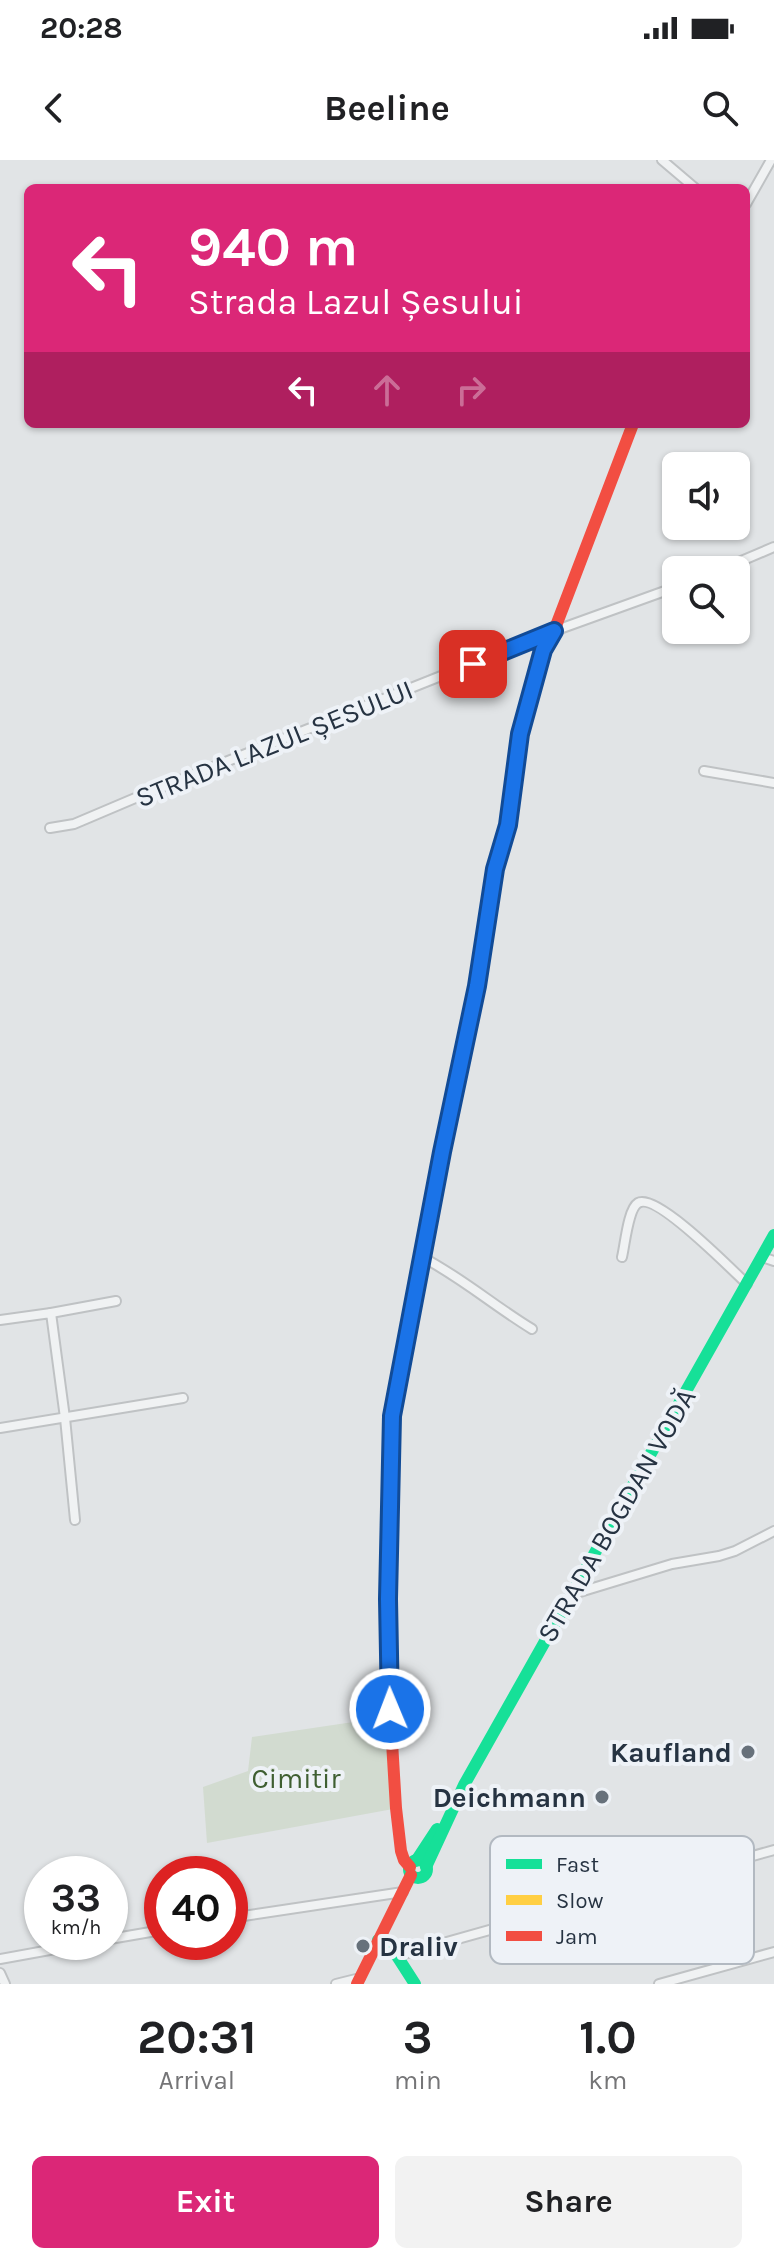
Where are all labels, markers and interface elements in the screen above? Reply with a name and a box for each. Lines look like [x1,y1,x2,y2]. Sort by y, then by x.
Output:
text: 20:28 [40,10,123,46]
icon: back [32,86,76,130]
icon: search [698,86,742,130]
text: Beeline [324,87,450,129]
text: 940 m [188,214,358,279]
icon: left [56,216,160,320]
text: Strada Lazul Șesului [188,281,524,323]
icon: left [281,368,325,412]
icon: ahead [365,368,409,412]
icon: right [449,368,493,412]
map controls [662,452,750,644]
button: sound [662,452,750,540]
button: search [662,556,750,644]
pin [439,630,507,698]
icon: arrive [451,642,495,686]
street label: STRADA LAZUL ȘESULUI [131,673,418,814]
street label: STRADA BOGDAN VODĂ [530,1383,703,1648]
position arrow [348,1667,432,1751]
place label: Kaufland [610,1736,732,1769]
marker: Kaufland [739,1743,757,1761]
park label: Cimitir [251,1762,341,1795]
place label: Deichmann [433,1781,586,1814]
marker: Deichmann [593,1788,611,1806]
legend [490,1836,754,1964]
text: Fast [556,1852,599,1878]
speed limit sign: 40 [144,1856,248,1960]
text: 33 [51,1874,101,1921]
text: Slow [556,1888,603,1914]
text: km/h [51,1916,101,1939]
text: Jam [556,1924,598,1950]
place label: Draliv [379,1930,458,1963]
marker: Draliv [354,1937,372,1955]
text: 20:31 [137,2009,257,2065]
text: 3 [403,2009,433,2065]
text: 1.0 [579,2009,637,2065]
text: Arrival [159,2065,235,2096]
text: min [394,2065,442,2096]
text: km [588,2065,627,2096]
button: Exit [32,2156,379,2248]
button: Share [395,2156,742,2248]

